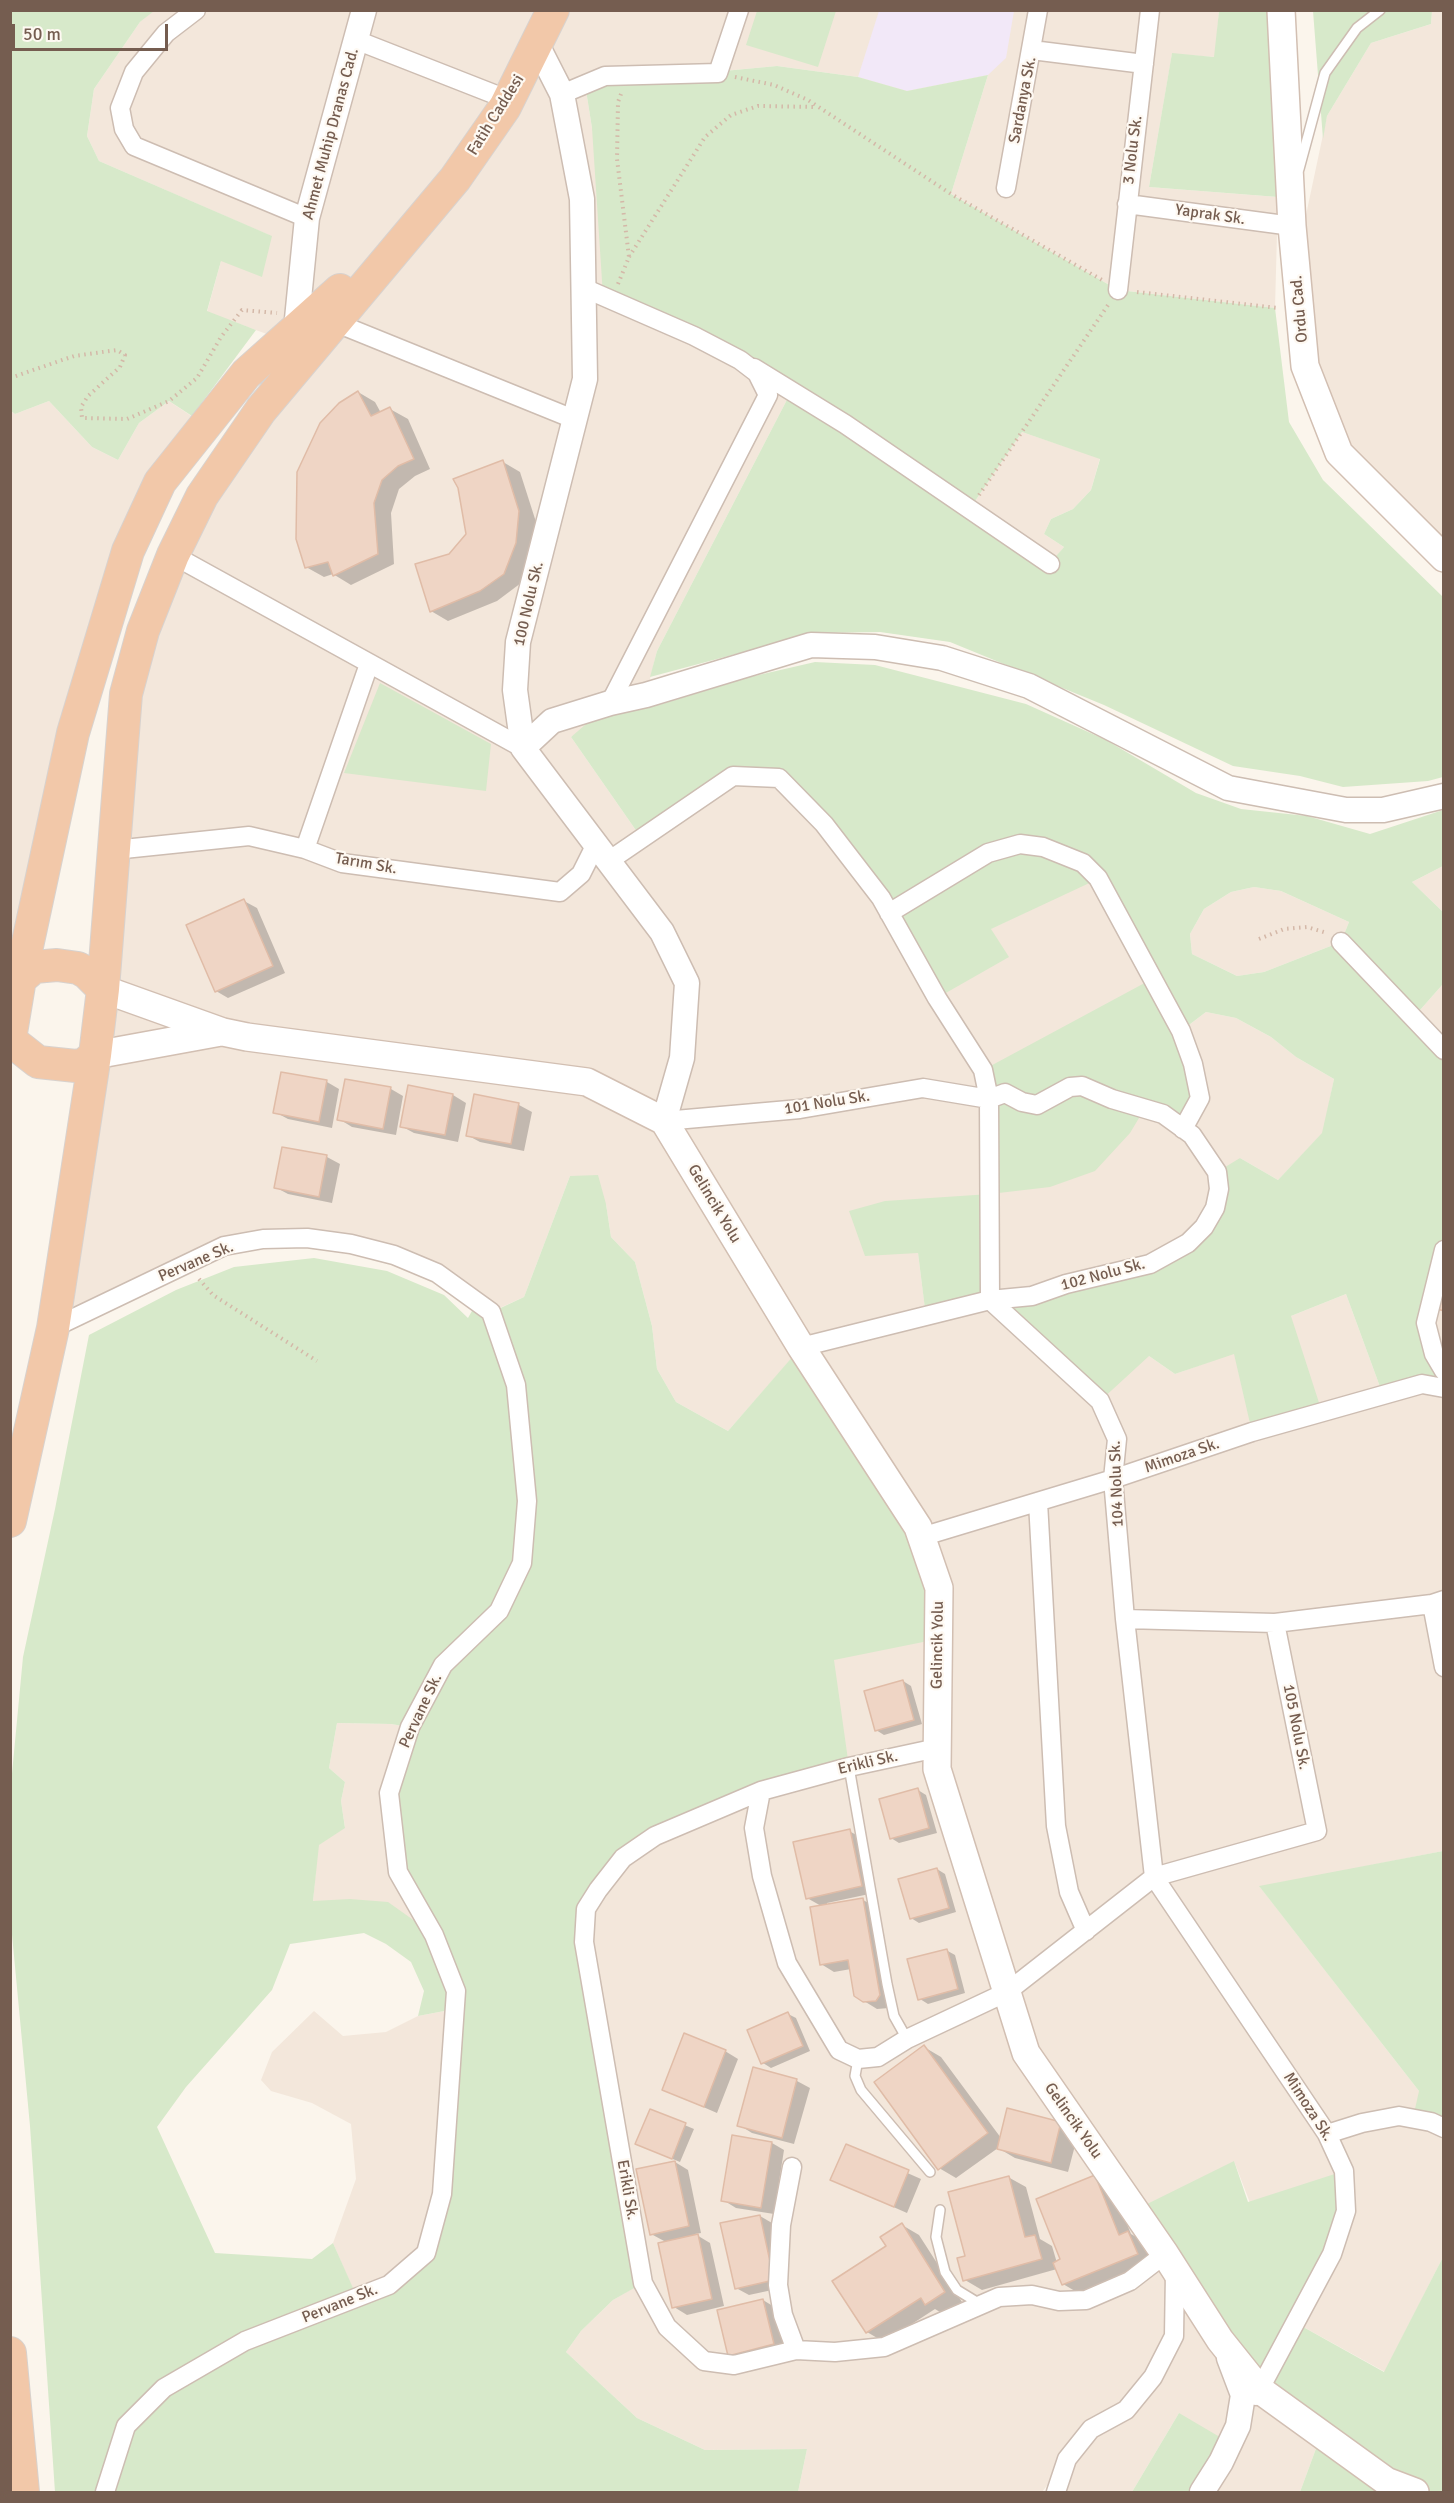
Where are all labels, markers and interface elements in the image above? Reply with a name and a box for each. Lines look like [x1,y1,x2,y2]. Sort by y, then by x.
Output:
scale bar [15,12,171,50]
text: 50 m [23,23,61,45]
street label: Ahmet Muhip Dranas Cad. [299,46,363,222]
street label: Sardanya Sk. [1005,55,1041,145]
street label: Fatih Caddesi [463,71,529,159]
street label: 3 Nolu Sk. [1119,114,1147,186]
street label: Yaprak Sk. [1174,201,1246,229]
street label: Ordu Cad. [1288,275,1312,343]
street label: 100 Nolu Sk. [510,560,548,648]
street label: Tarım Sk. [333,849,399,879]
street label: 101 Nolu Sk. [783,1087,871,1119]
street label: Gelincik Yolu [683,1161,745,1247]
street label: Pervane Sk. [156,1238,236,1286]
street label: 102 Nolu Sk. [1059,1255,1147,1295]
street label: Mimoza Sk. [1142,1434,1222,1478]
street label: 104 Nolu Sk. [1106,1440,1128,1528]
street label: Gelincik Yolu [928,1601,948,1689]
street label: Pervane Sk. [395,1671,447,1751]
street label: 105 Nolu Sk. [1278,1683,1314,1771]
street label: Erikli Sk. [836,1747,900,1779]
street label: Mimoza Sk. [1279,2069,1337,2145]
street label: Gelincik Yolu [1040,2079,1106,2163]
street label: Erikli Sk. [612,2158,642,2222]
street label: Pervane Sk. [299,2280,381,2328]

